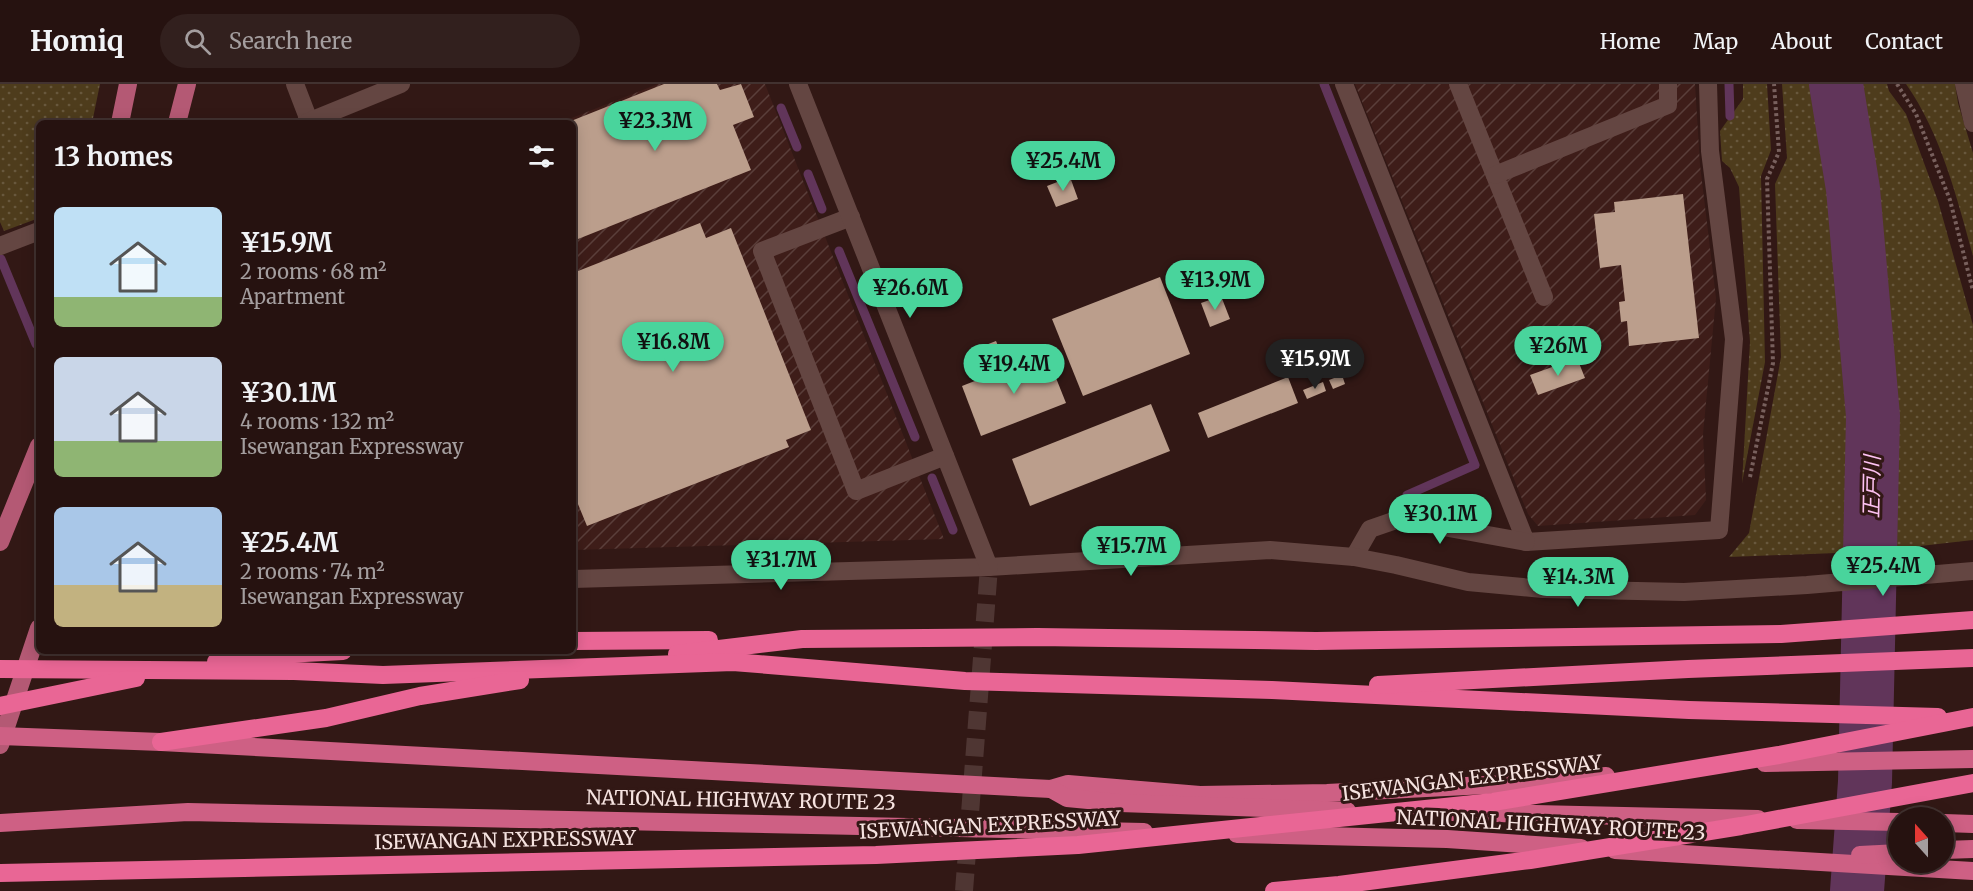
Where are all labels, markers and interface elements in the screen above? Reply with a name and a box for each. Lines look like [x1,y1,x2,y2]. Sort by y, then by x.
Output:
search box [160,14,580,68]
text: Homiq [30,23,124,59]
icon: search [181,25,214,58]
text: Search here [229,27,352,55]
text: Home [1600,28,1660,55]
text: Map [1693,28,1738,55]
text: About [1771,28,1832,55]
text: Contact [1865,28,1943,55]
pin: ¥23.3M [606,101,704,152]
text: ¥23.3M [618,108,692,133]
text: 13 homes [54,140,173,173]
icon: filters [525,140,558,173]
pin: ¥25.4M [1014,141,1112,192]
text: ¥25.4M [1025,148,1101,173]
text: ¥15.9M [240,226,333,259]
icon: home [102,231,174,303]
text: 2 rooms · 68 m² [240,259,387,284]
pin: ¥13.9M [1166,260,1264,311]
text: ¥13.9M [1179,267,1251,292]
pin: ¥26.6M [861,268,959,319]
text: ¥26.6M [872,275,948,300]
text: Apartment [240,284,345,309]
pin: ¥16.8M [624,322,722,373]
pin: ¥26M [1522,326,1594,377]
text: ¥16.8M [636,329,710,354]
text: ¥26M [1528,333,1588,358]
pin: ¥15.9M [1266,339,1364,390]
pin: ¥19.4M [965,344,1063,395]
text: ¥15.9M [1279,346,1351,371]
text: ¥19.4M [978,351,1050,376]
text: ¥30.1M [240,376,337,409]
icon: home [102,381,174,453]
text: 4 rooms · 132 m² [240,409,394,434]
text: Isewangan Expressway [240,434,464,459]
water label: 正戸川 [1857,453,1886,519]
pin: ¥30.1M [1391,494,1489,545]
text: ¥30.1M [1403,501,1477,526]
text: ¥25.4M [240,526,339,559]
pin: ¥15.7M [1082,526,1180,577]
icon: home [102,531,174,603]
text: ¥15.7M [1095,533,1167,558]
pin: ¥31.7M [732,540,830,591]
pin: ¥25.4M [1834,546,1932,597]
text: ¥31.7M [745,547,817,572]
text: ¥25.4M [1845,553,1921,578]
pin: ¥14.3M [1529,557,1627,608]
text: 2 rooms · 74 m² [240,559,385,584]
text: ¥14.3M [1541,564,1615,589]
text: Isewangan Expressway [240,584,464,609]
street label: ISEWANGAN EXPRESSWAY [1340,749,1605,806]
street label: NATIONAL HIGHWAY ROUTE 23 [586,784,896,815]
street label: NATIONAL HIGHWAY ROUTE 23 [1396,804,1706,845]
street label: ISEWANGAN EXPRESSWAY [859,805,1123,844]
north arrow [1888,807,1954,873]
map controls [1888,807,1954,873]
street label: ISEWANGAN EXPRESSWAY [374,825,637,854]

